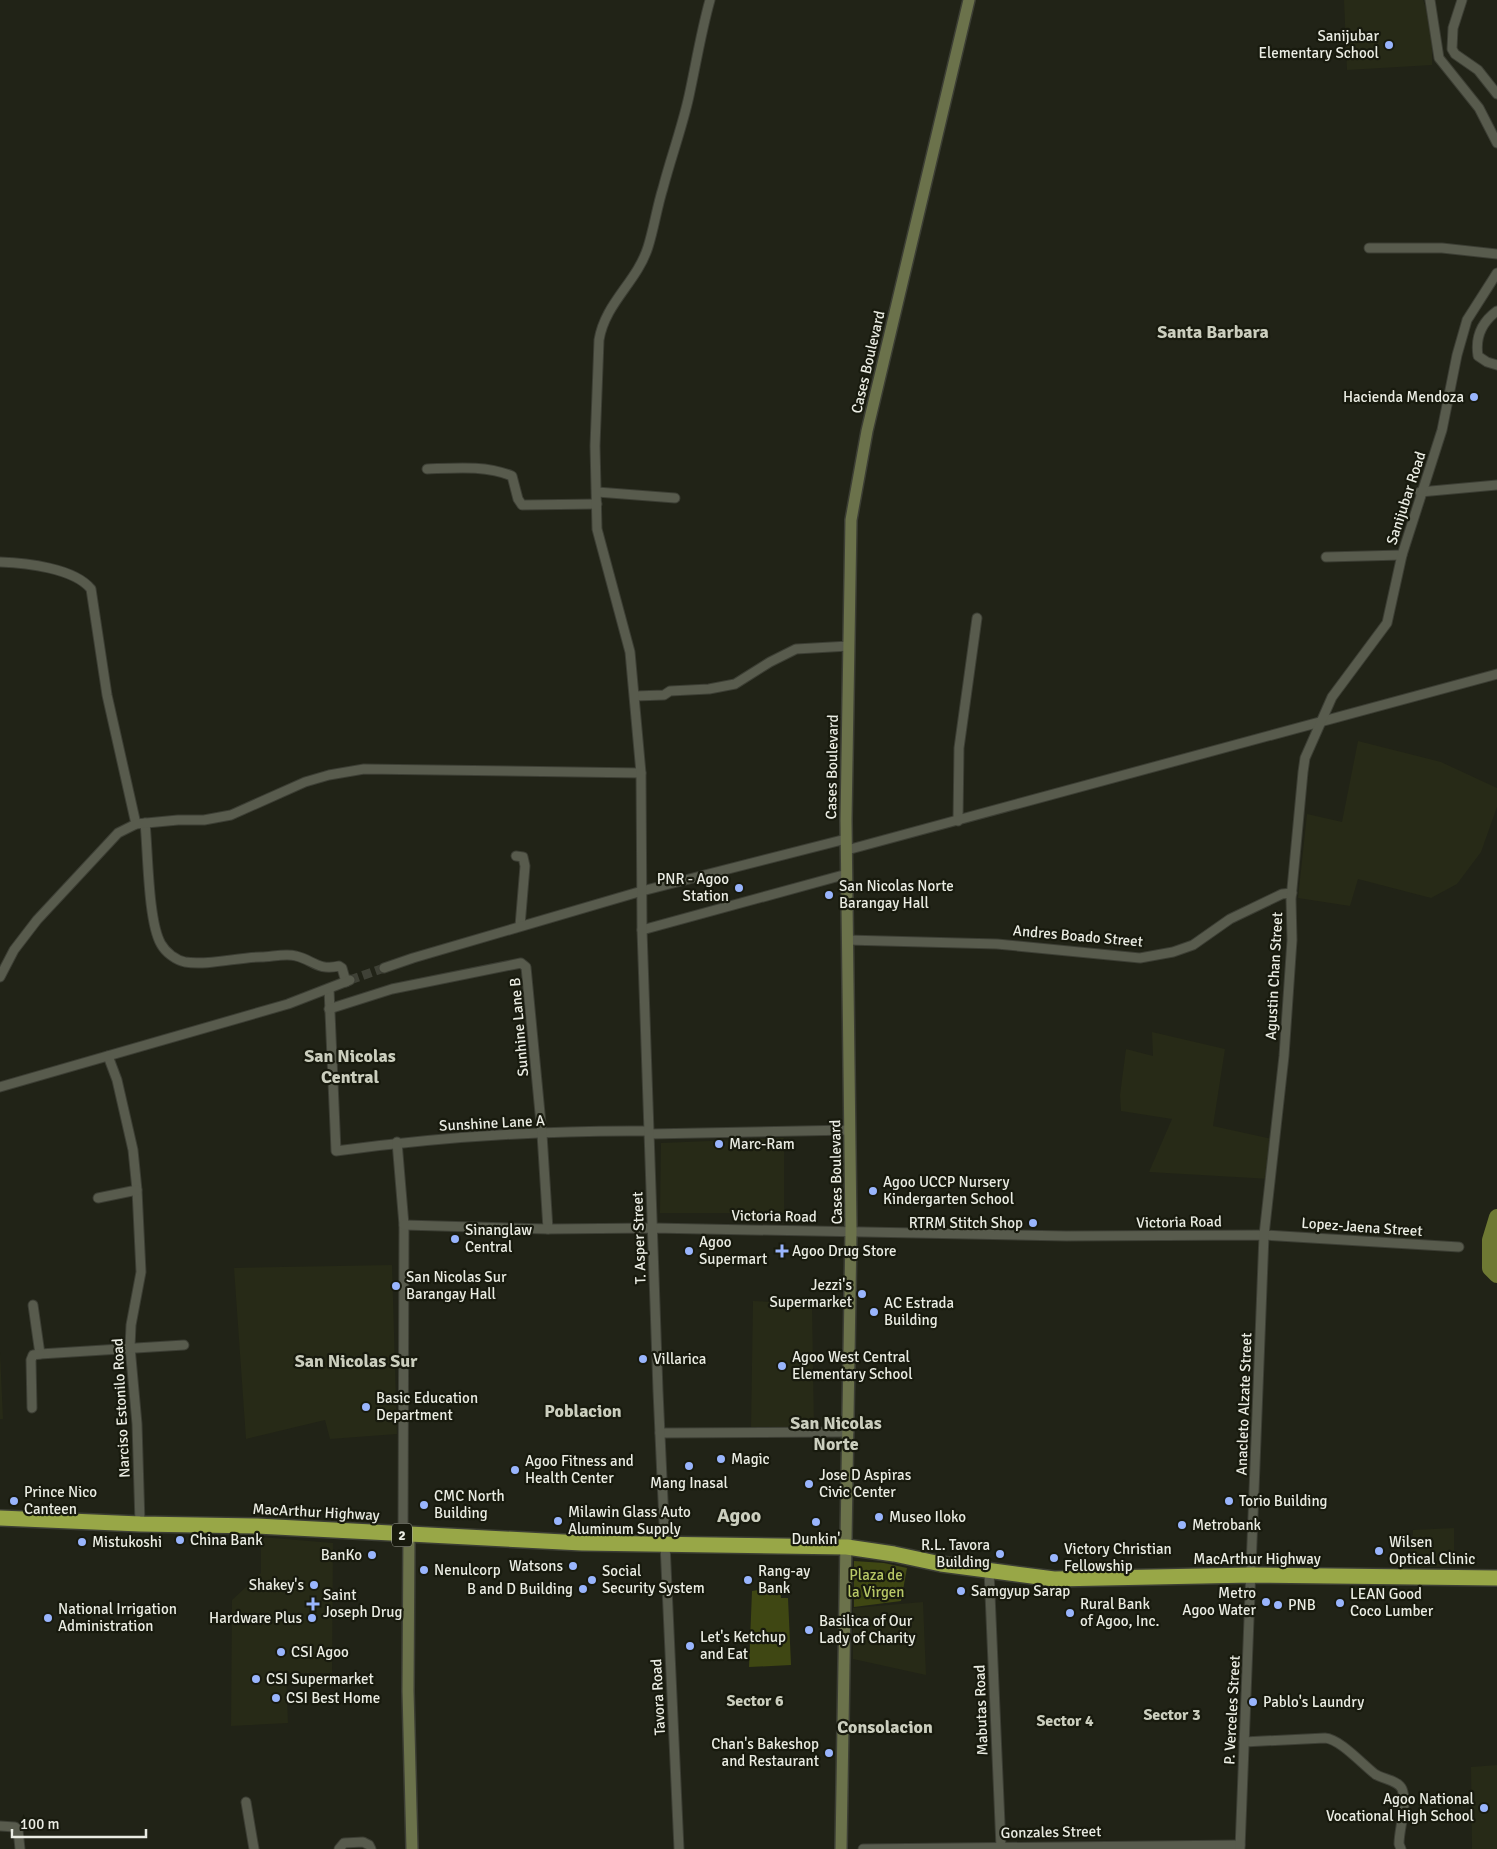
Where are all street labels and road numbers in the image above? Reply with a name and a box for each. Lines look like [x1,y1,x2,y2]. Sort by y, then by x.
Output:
street label: Cases Boulevard [847,309,889,415]
street label: Sanijubar Road [1382,449,1430,547]
street label: Cases Boulevard [822,714,842,820]
street label: Agustin Chan Street [1262,912,1286,1040]
street label: Andres Boado Street [1012,921,1144,951]
street label: Sunhine Lane B [506,977,532,1077]
street label: Sunshine Lane A [439,1111,545,1135]
street label: Cases Boulevard [826,1119,846,1225]
street label: T. Asper Street [628,1191,650,1285]
street label: Victoria Road [731,1206,817,1226]
street label: Victoria Road [1136,1212,1222,1232]
street label: Lopez-Jaena Street [1301,1214,1423,1240]
street label: Anacleto Alzate Street [1233,1332,1255,1476]
street label: Narciso Estonilo Road [108,1338,134,1478]
street label: MacArthur Highway [252,1500,380,1524]
road number: 2 [392,1524,412,1546]
street label: MacArthur Highway [1193,1550,1321,1568]
street label: P. Verceles Street [1220,1655,1244,1765]
street label: Tavora Road [647,1658,669,1736]
street label: Mabutas Road [970,1664,992,1756]
street label: Gonzales Street [1001,1822,1101,1842]

